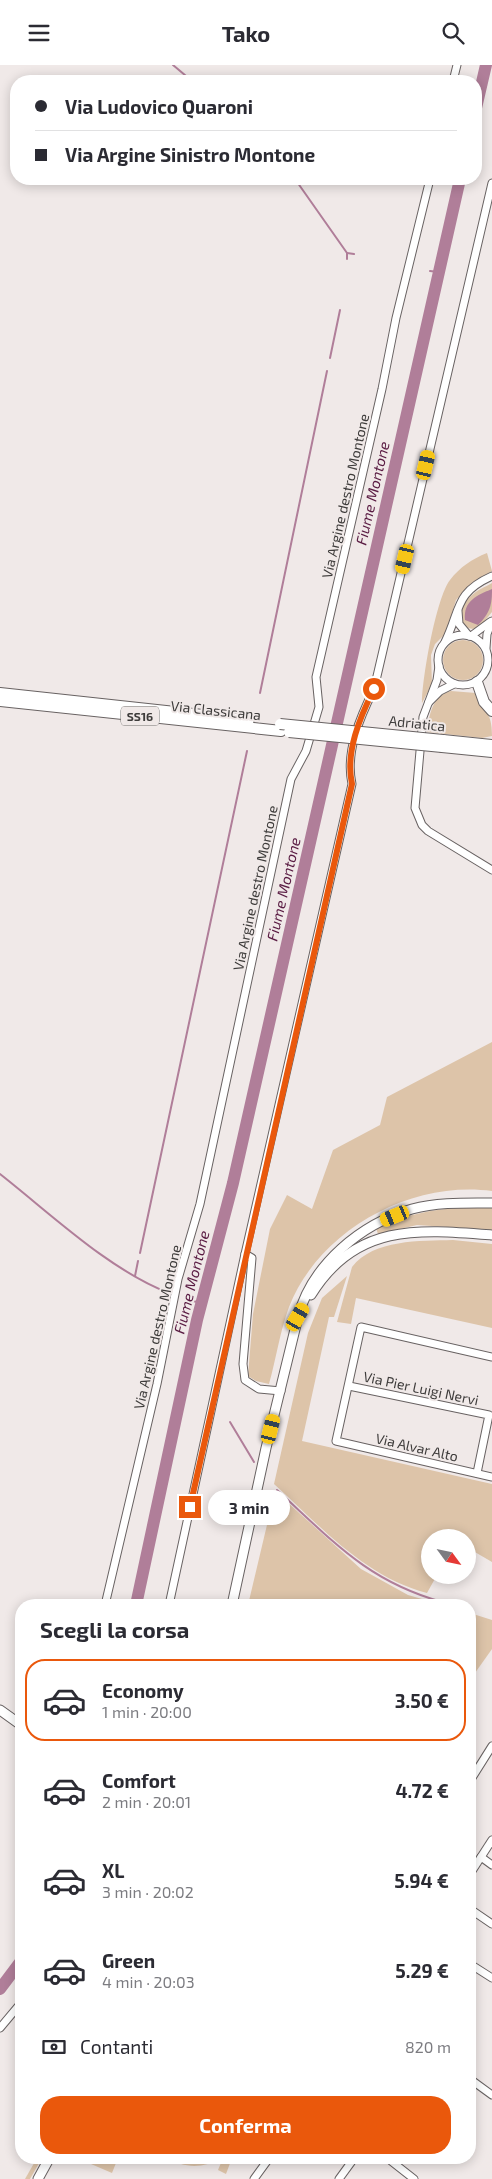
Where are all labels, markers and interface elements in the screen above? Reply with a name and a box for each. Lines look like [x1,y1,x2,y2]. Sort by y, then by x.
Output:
icon: menu [25,19,53,47]
icon: search [439,19,467,47]
text: Tako [222,20,270,46]
text: Via Ludovico Quaroni [65,95,253,118]
text: Via Argine Sinistro Montone [65,143,315,166]
street label: Via Argine destro Montone [318,412,372,580]
water label: Fiume Montone [351,439,393,547]
car [415,449,436,481]
car [394,543,415,575]
route start [363,678,385,700]
street label: Via Classicana [170,697,262,723]
road number: SS16 [121,706,159,725]
street label: Adriatica [388,712,446,734]
street label: Via Argine destro Montone [229,804,281,972]
water label: Fiume Montone [262,835,304,943]
car [378,1203,411,1229]
water label: Fiume Montone [169,1228,213,1336]
street label: Via Argine destro Montone [130,1243,184,1411]
car [284,1300,311,1334]
street label: Via Pier Luigi Nervi [362,1367,480,1409]
car [260,1413,281,1445]
street label: Via Alvar Alto [374,1429,460,1465]
callout: 3 min [208,1489,290,1525]
route end [179,1496,201,1518]
text: 3 min [229,1498,269,1517]
north arrow [421,1529,476,1584]
map controls [421,1529,476,1584]
text: Scegli la corsa [40,1616,189,1642]
icon: car [42,1678,87,1723]
text: Economy [102,1679,184,1702]
text: 3.50 € [395,1689,449,1712]
text: 1 min · 20:00 [102,1702,192,1721]
icon: car [42,1768,87,1813]
text: Comfort [102,1769,176,1792]
text: 4.72 € [396,1779,449,1802]
text: 2 min · 20:01 [102,1792,191,1811]
icon: car [42,1858,87,1903]
text: XL [102,1859,124,1882]
text: 5.94 € [394,1869,449,1892]
text: 3 min · 20:02 [102,1882,194,1901]
icon: car [42,1948,87,1993]
text: Green [102,1949,155,1972]
text: 5.29 € [395,1959,449,1982]
text: 4 min · 20:03 [102,1972,195,1991]
icon: cash [40,2033,68,2061]
text: Contanti [80,2035,153,2058]
text: 820 m [405,2037,451,2056]
button: Conferma [40,2096,451,2154]

